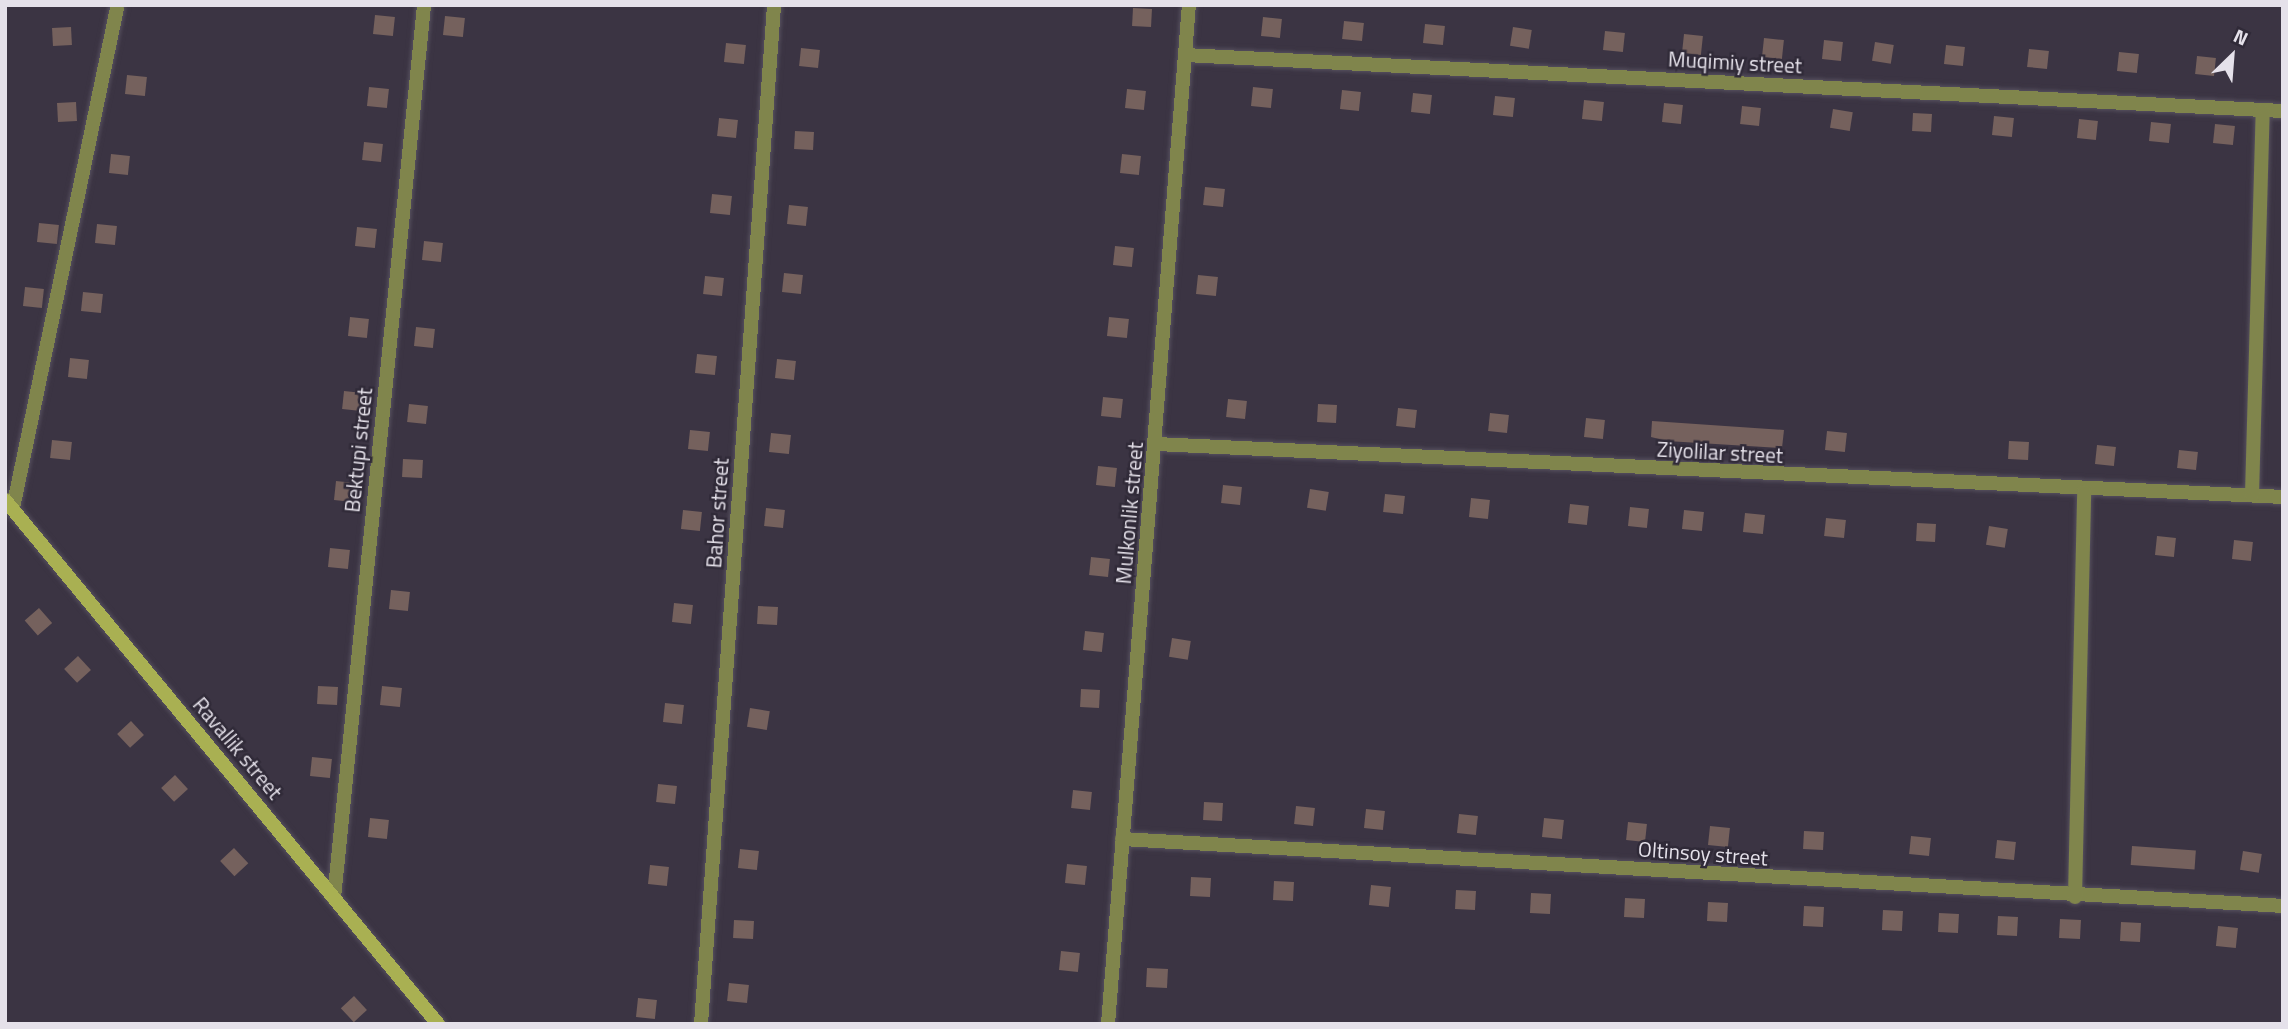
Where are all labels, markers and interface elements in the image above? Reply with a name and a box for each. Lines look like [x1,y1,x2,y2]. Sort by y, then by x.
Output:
north arrow [2197,21,2267,91]
text: N [2229,21,2253,52]
street label: Muqimiy street [1667,46,1803,78]
street label: Bektupi street [339,386,377,514]
street label: Ziyolilar street [1656,436,1784,468]
street label: Mulkonlik street [1110,441,1148,585]
street label: Bahor street [701,457,733,569]
street label: Ravallik street [188,692,288,804]
street label: Oltinsoy street [1637,836,1769,870]

